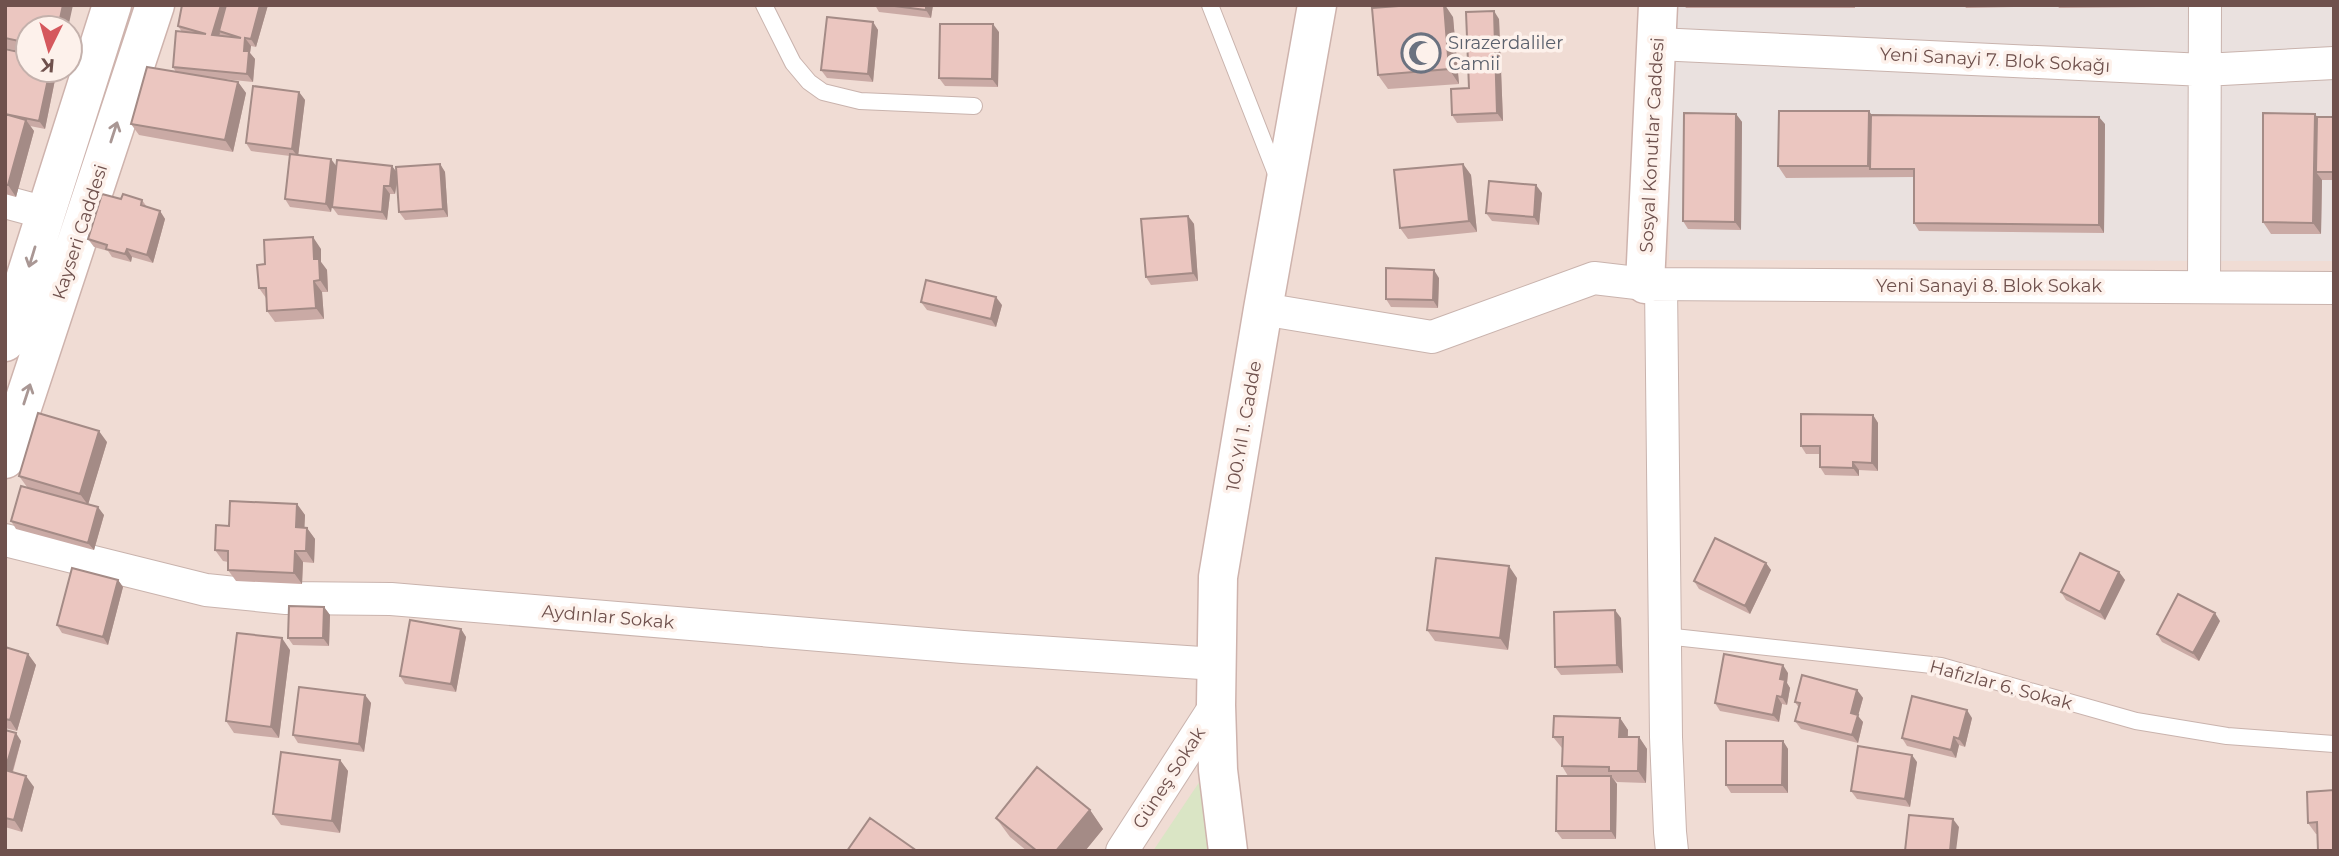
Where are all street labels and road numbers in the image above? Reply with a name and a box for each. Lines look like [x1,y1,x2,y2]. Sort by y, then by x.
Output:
street label: Sosyal Konutlar Caddesi [1635,37,1669,253]
street label: Yeni Sanayi 7. Blok Sokağı [1879,43,2111,77]
street label: Kayseri Caddesi [48,162,112,302]
street label: Yeni Sanayi 8. Blok Sokak [1876,275,2102,297]
street label: 100.Yıl 1. Cadde [1222,359,1266,493]
street label: Aydınlar Sokak [541,600,675,634]
street label: Hafızlar 6. Sokak [1927,655,2075,715]
street label: Güneş Sokak [1128,723,1210,833]

